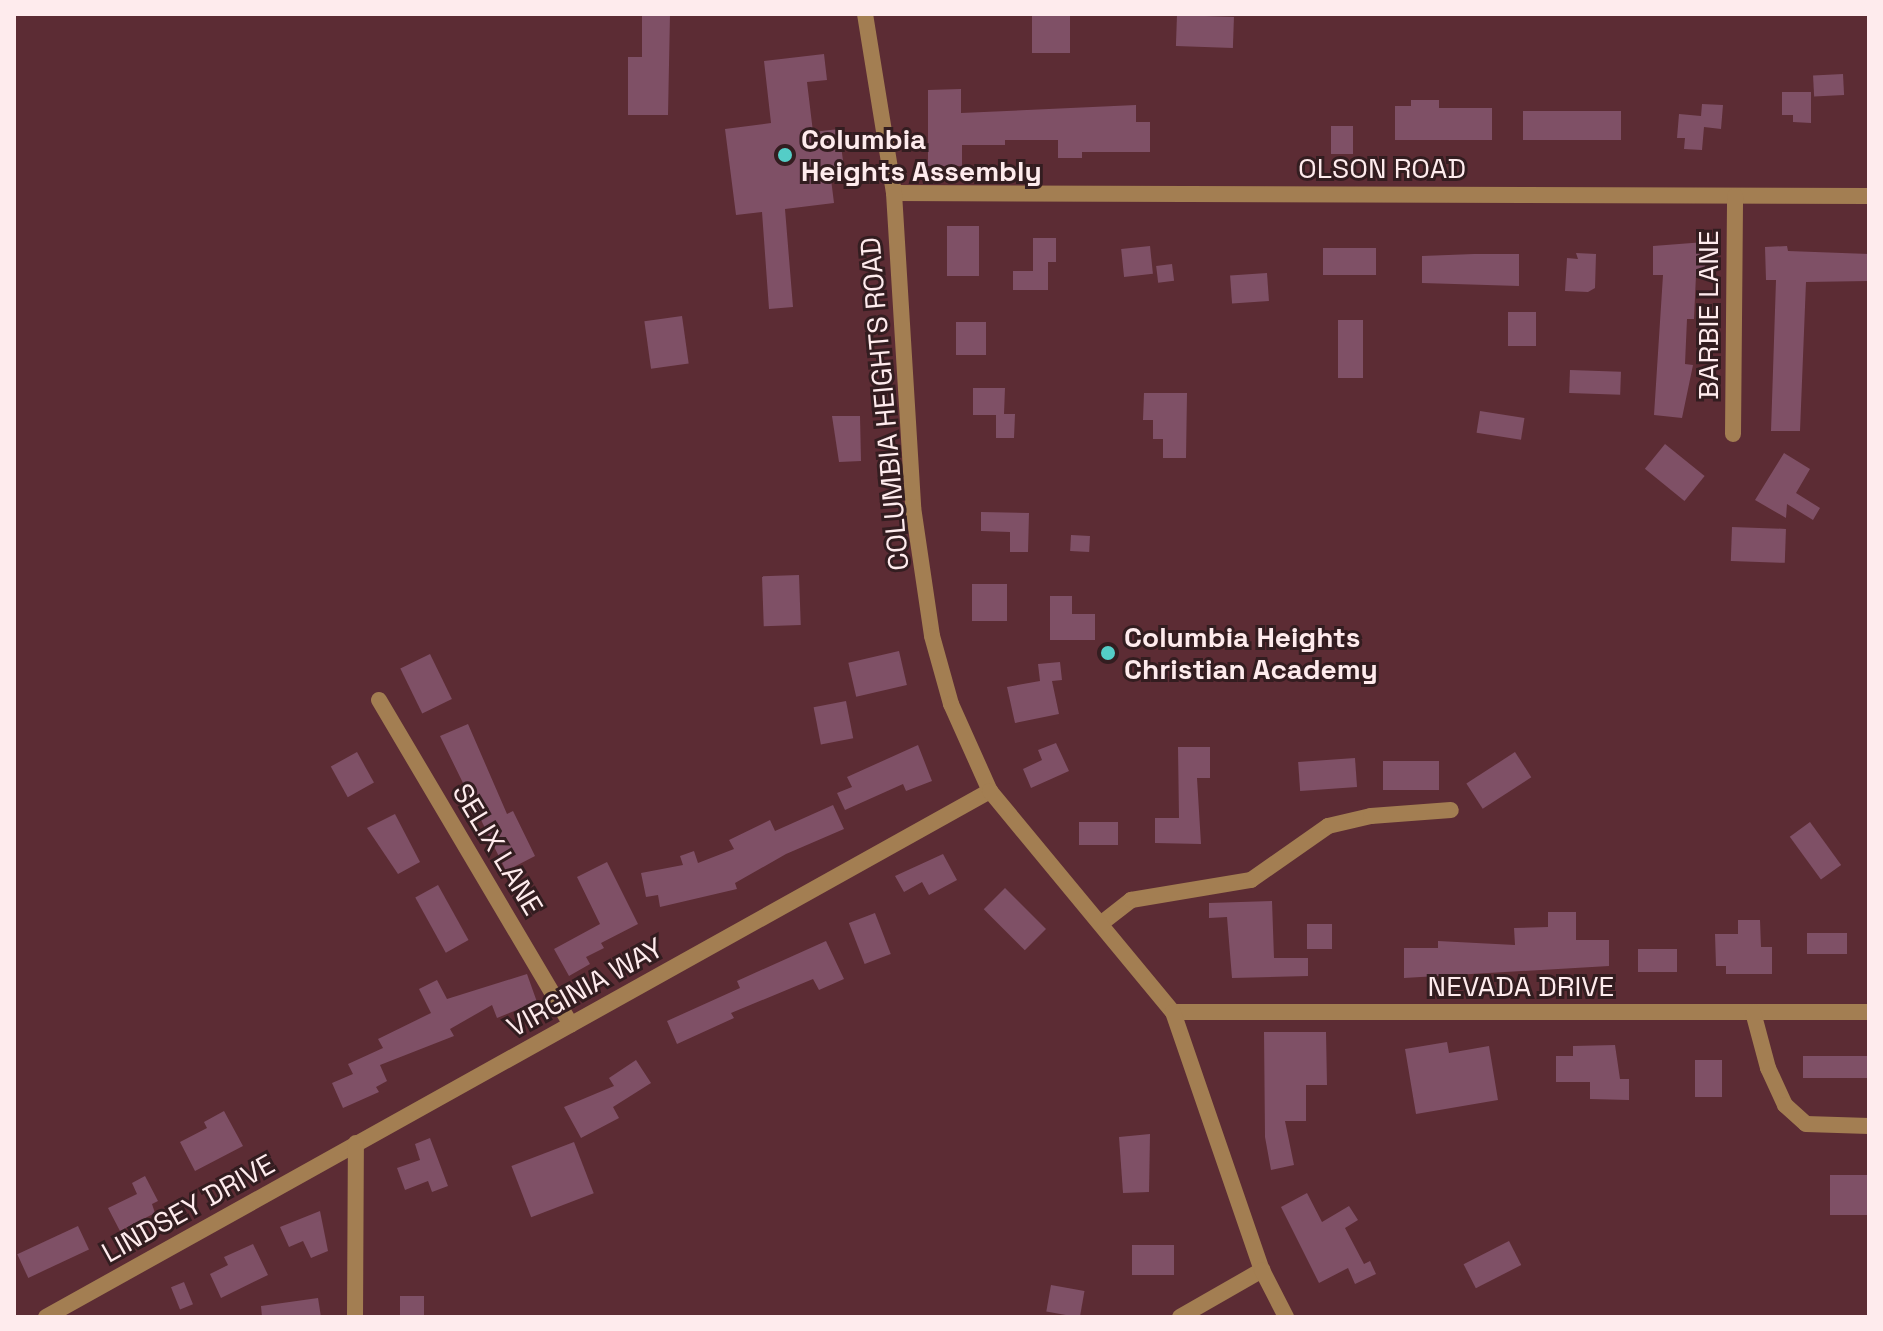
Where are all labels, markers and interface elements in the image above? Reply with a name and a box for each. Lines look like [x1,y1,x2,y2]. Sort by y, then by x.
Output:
place label: Columbia Heights Assembly [801,122,1042,188]
marker: Columbia Heights Assembly [776,146,794,164]
street label: OLSON ROAD [1298,151,1466,185]
street label: BARBIE LANE [1691,230,1725,400]
street label: COLUMBIA HEIGHTS ROAD [853,236,915,572]
place label: Columbia Heights Christian Academy [1124,620,1378,686]
marker: Columbia Heights Christian Academy [1099,644,1117,662]
street label: SELIX LANE [446,777,550,921]
street label: VIRGINIA WAY [501,930,669,1044]
street label: NEVADA DRIVE [1427,969,1615,1003]
street label: LINDSEY DRIVE [96,1147,280,1269]

